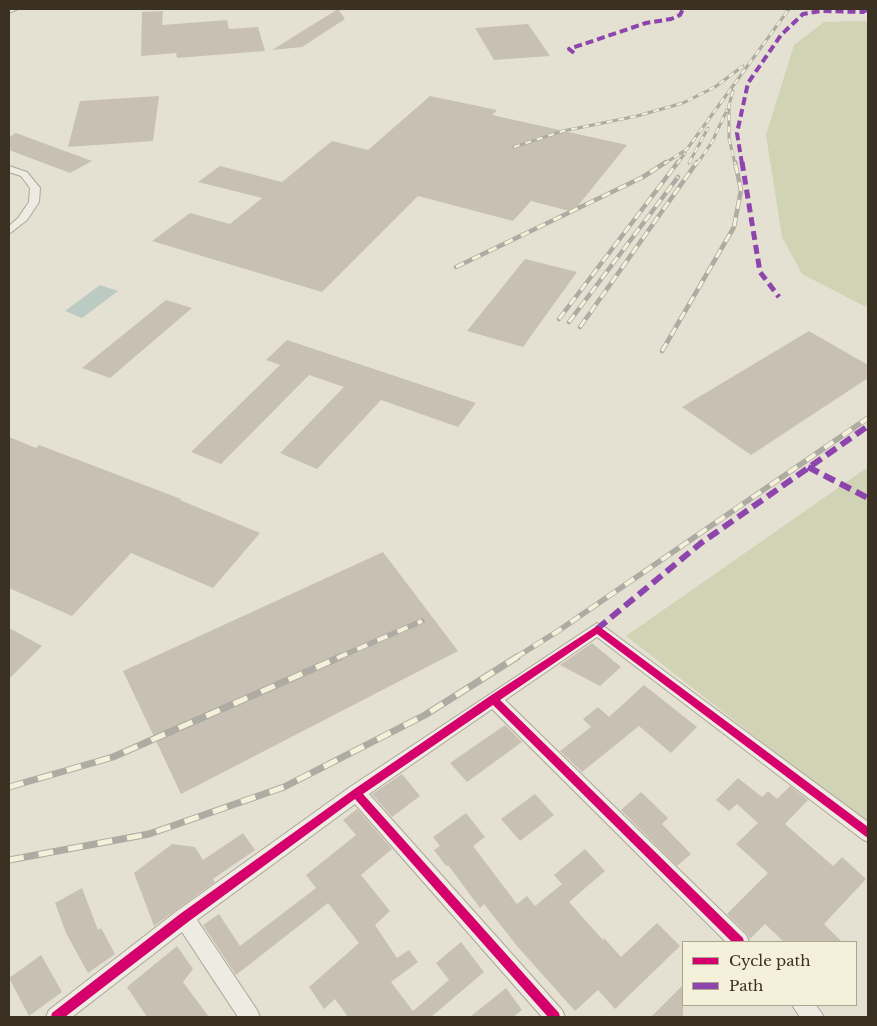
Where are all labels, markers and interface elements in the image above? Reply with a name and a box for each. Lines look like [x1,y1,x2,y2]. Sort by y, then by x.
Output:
legend [682,941,857,1006]
text: Cycle path [729,951,811,970]
text: Path [729,976,763,995]

